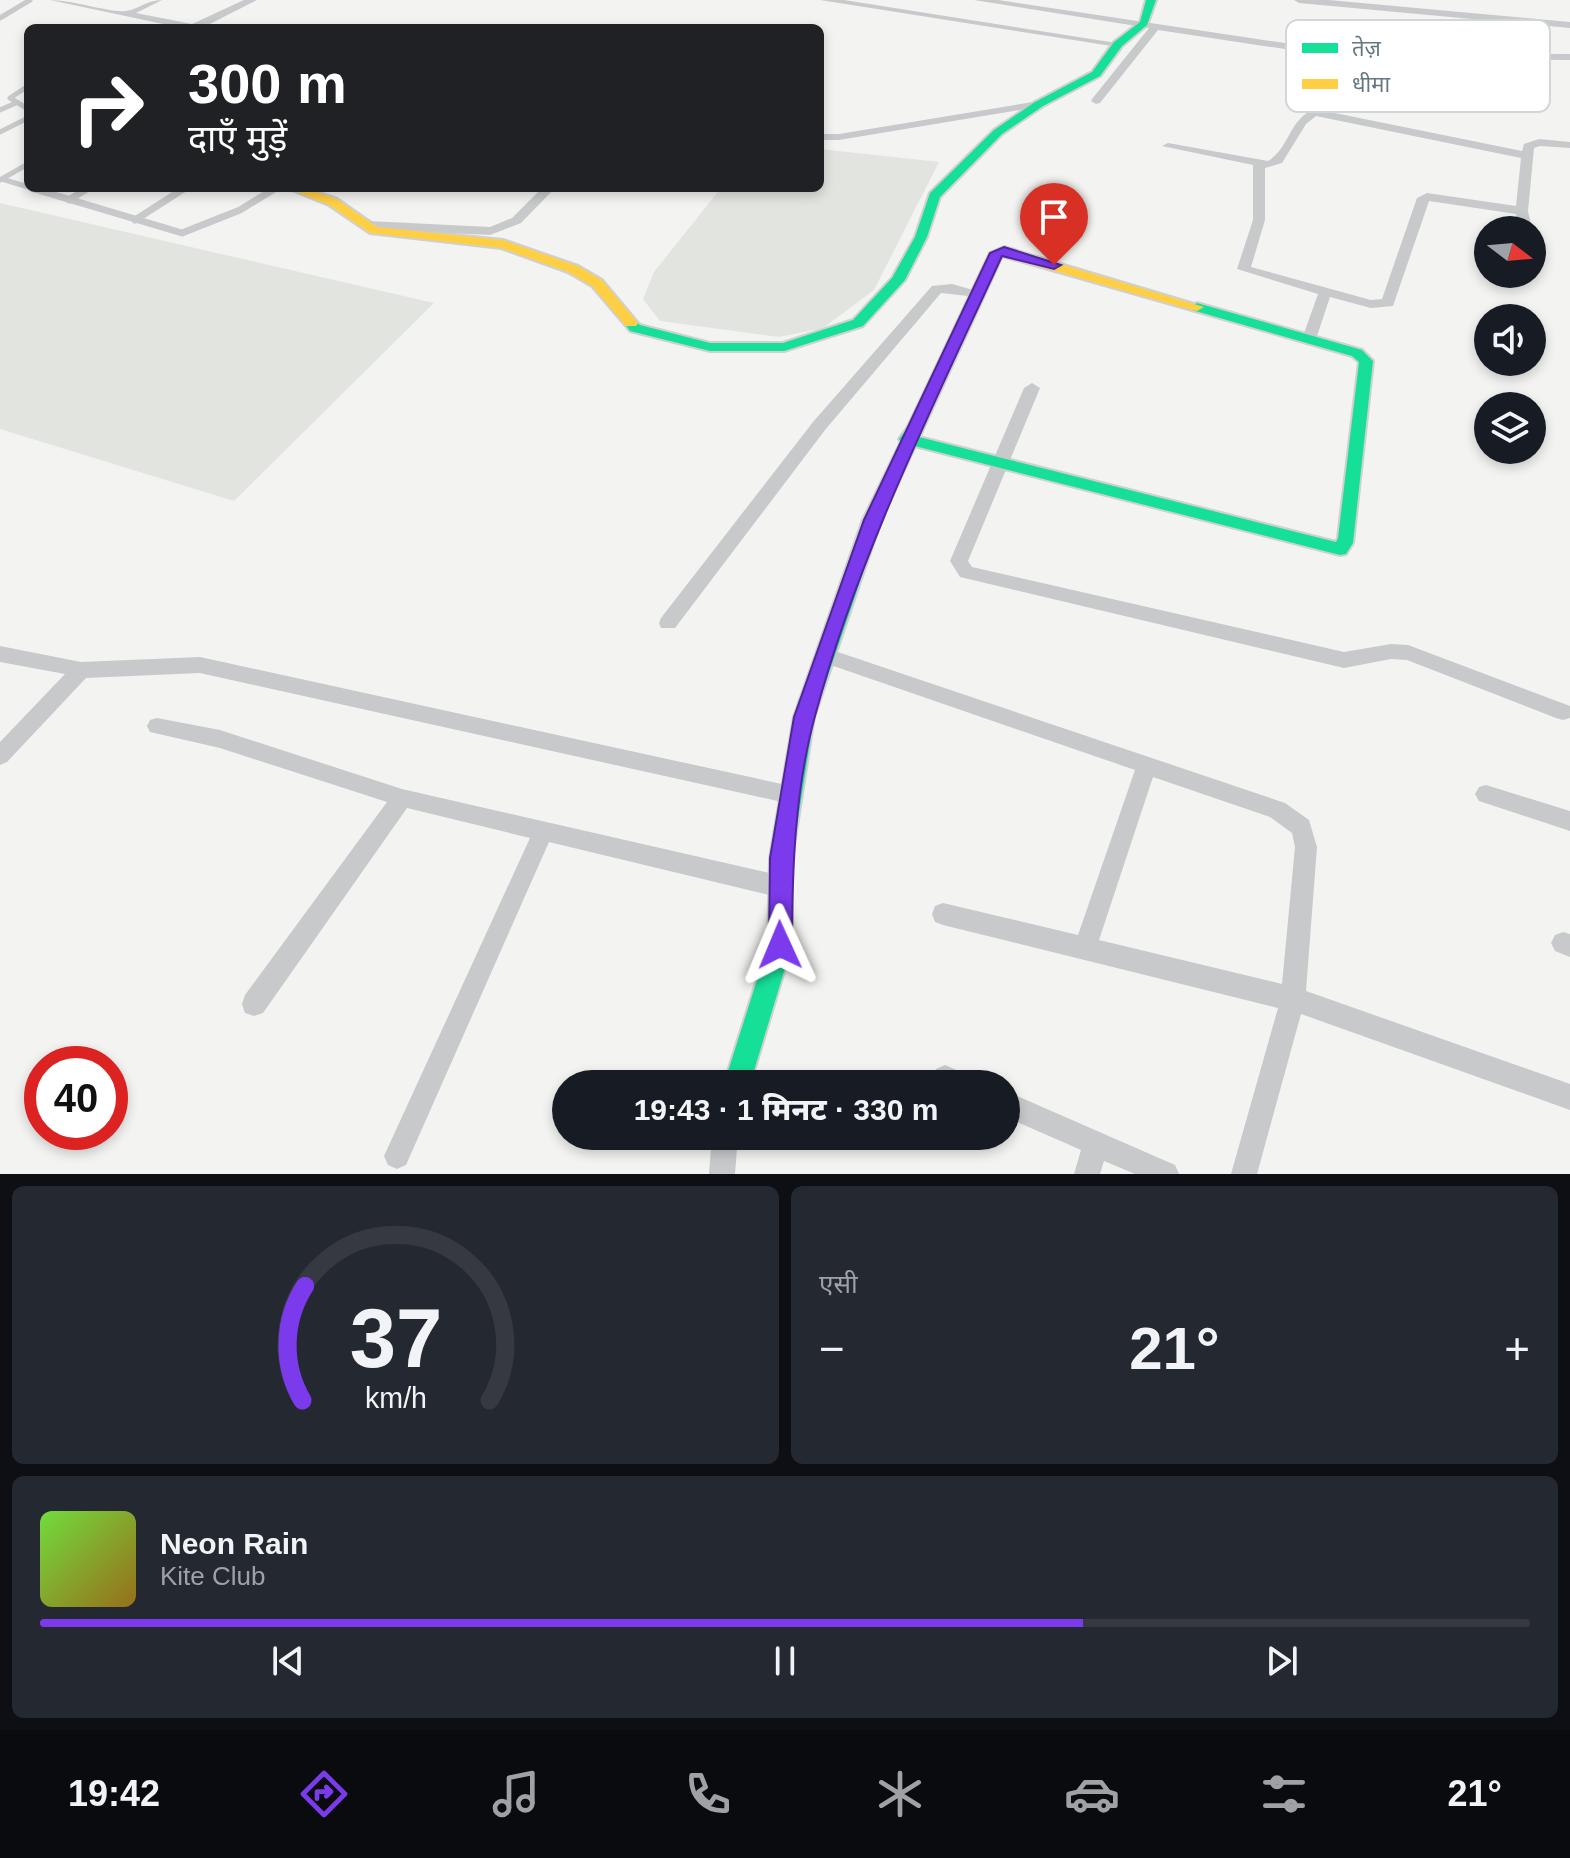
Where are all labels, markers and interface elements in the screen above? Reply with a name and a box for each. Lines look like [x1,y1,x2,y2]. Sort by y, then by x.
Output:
legend [1286,20,1550,112]
text: तेज़ [1352,35,1382,61]
text: 300 m [188,52,347,115]
icon: right [56,56,160,160]
text: धीमा [1352,72,1390,97]
text: दाएँ मुड़ें [188,118,287,159]
pin [1020,183,1088,265]
icon: arrive [1032,195,1076,239]
north arrow [1474,216,1546,288]
map controls [1474,216,1546,464]
button: sound [1474,304,1546,376]
button: layers [1474,392,1546,464]
position arrow [738,903,822,987]
speed limit sign: 40 [24,1046,128,1150]
text: 19:43 · 1 मिनट · 330 m [634,1093,938,1126]
text: एसी [819,1269,858,1299]
text: 37 [349,1292,442,1385]
text: 21° [1129,1315,1220,1382]
text: − [819,1324,845,1373]
text: + [1504,1324,1530,1373]
text: km/h [365,1382,426,1414]
text: Neon Rain [160,1527,308,1560]
text: Kite Club [160,1561,266,1591]
icon: previous [266,1639,310,1683]
icon: pause [763,1639,807,1683]
icon: next [1260,1639,1304,1683]
icon: directions [296,1766,352,1822]
icon: music [488,1766,544,1822]
icon: phone [680,1766,736,1822]
icon: climate [872,1766,928,1822]
icon: car [1064,1766,1120,1822]
icon: filters [1256,1766,1312,1822]
text: 19:42 [68,1773,160,1814]
text: 21° [1447,1773,1502,1814]

